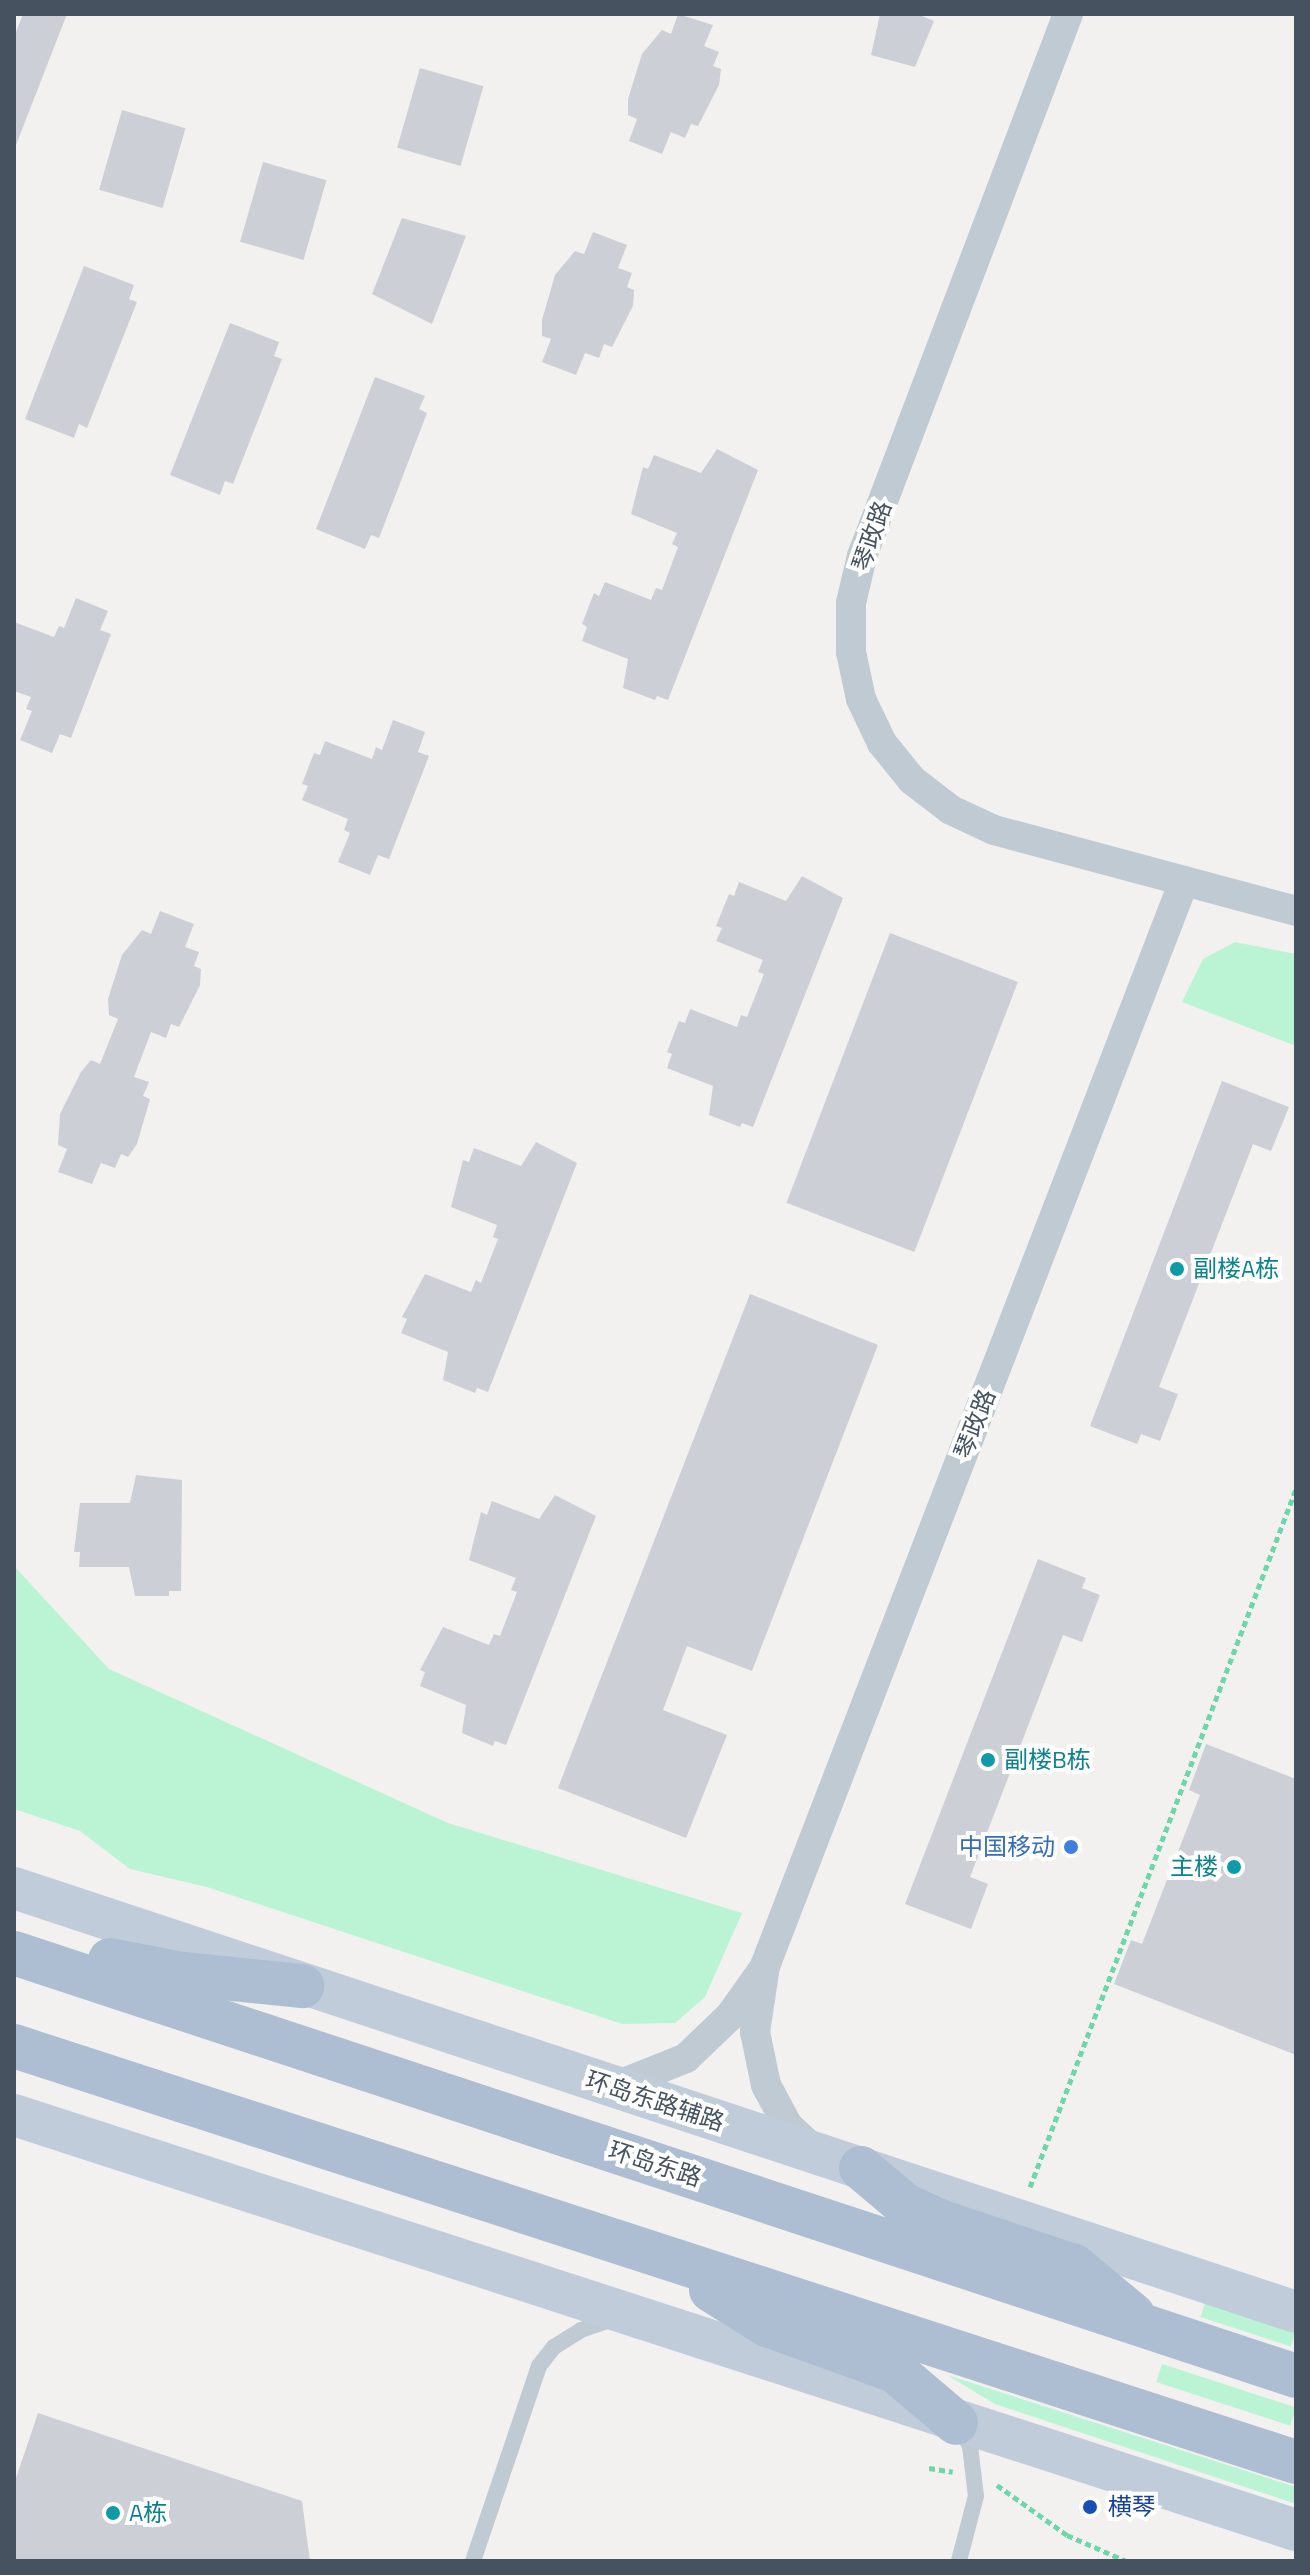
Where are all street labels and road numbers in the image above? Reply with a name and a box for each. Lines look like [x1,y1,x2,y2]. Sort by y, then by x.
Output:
street label: 琴政路 [847,497,897,575]
street label: 琴政路 [949,1385,1001,1463]
street label: 环岛东路辅路 [582,2065,728,2137]
street label: 环岛东路 [605,2135,705,2193]

